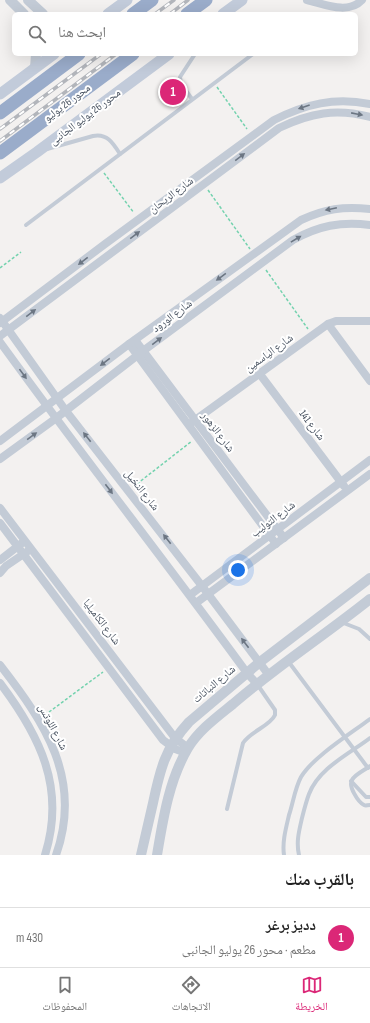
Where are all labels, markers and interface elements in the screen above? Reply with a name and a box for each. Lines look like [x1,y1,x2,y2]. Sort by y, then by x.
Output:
search box [12,12,358,56]
icon: search [26,23,48,45]
text: ابحث هنا [58,23,106,42]
pin: 1 [160,77,186,107]
street label: محور 26 يوليو [41,81,93,125]
street label: محور 26 يوليو الجانبى [47,86,123,148]
one-way arrow [297,104,309,110]
one-way arrow [351,111,363,117]
one-way arrow [234,153,245,162]
street label: شارع الريحان [146,174,196,216]
one-way arrow [325,207,337,213]
one-way arrow [130,231,141,239]
one-way arrow [290,235,302,242]
one-way arrow [77,257,88,265]
one-way arrow [216,273,227,281]
street label: شارع الورود [149,297,195,335]
one-way arrow [26,308,37,317]
street label: شارع الياسمين [242,331,296,375]
one-way arrow [152,336,163,345]
one-way arrow [100,358,111,366]
one-way arrow [19,369,27,379]
street label: شارع 141 [296,407,328,443]
street label: شارع الزهور [198,409,237,455]
one-way arrow [82,431,91,442]
one-way arrow [26,432,37,440]
street label: شارع النخيل [122,467,162,513]
one-way arrow [105,484,113,495]
street label: شارع التوليب [248,498,298,540]
one-way arrow [162,534,171,545]
your location [228,560,248,580]
street label: شارع الكاميليا [81,597,123,647]
one-way arrow [241,637,249,648]
street label: شارع النباتات [190,662,238,706]
street label: شارع اللوتس [35,702,71,752]
text: بالقرب منك [285,870,354,890]
text: دديز برغر [266,916,316,935]
text: 430 m [16,930,43,946]
text: 1 [338,930,344,946]
text: مطعم · محور 26 يوليو الجانبى [182,942,316,958]
tab: المحفوظات [42,974,87,1017]
tab: الاتجاهات [172,974,211,1017]
tab: الخريطة [295,974,328,1017]

